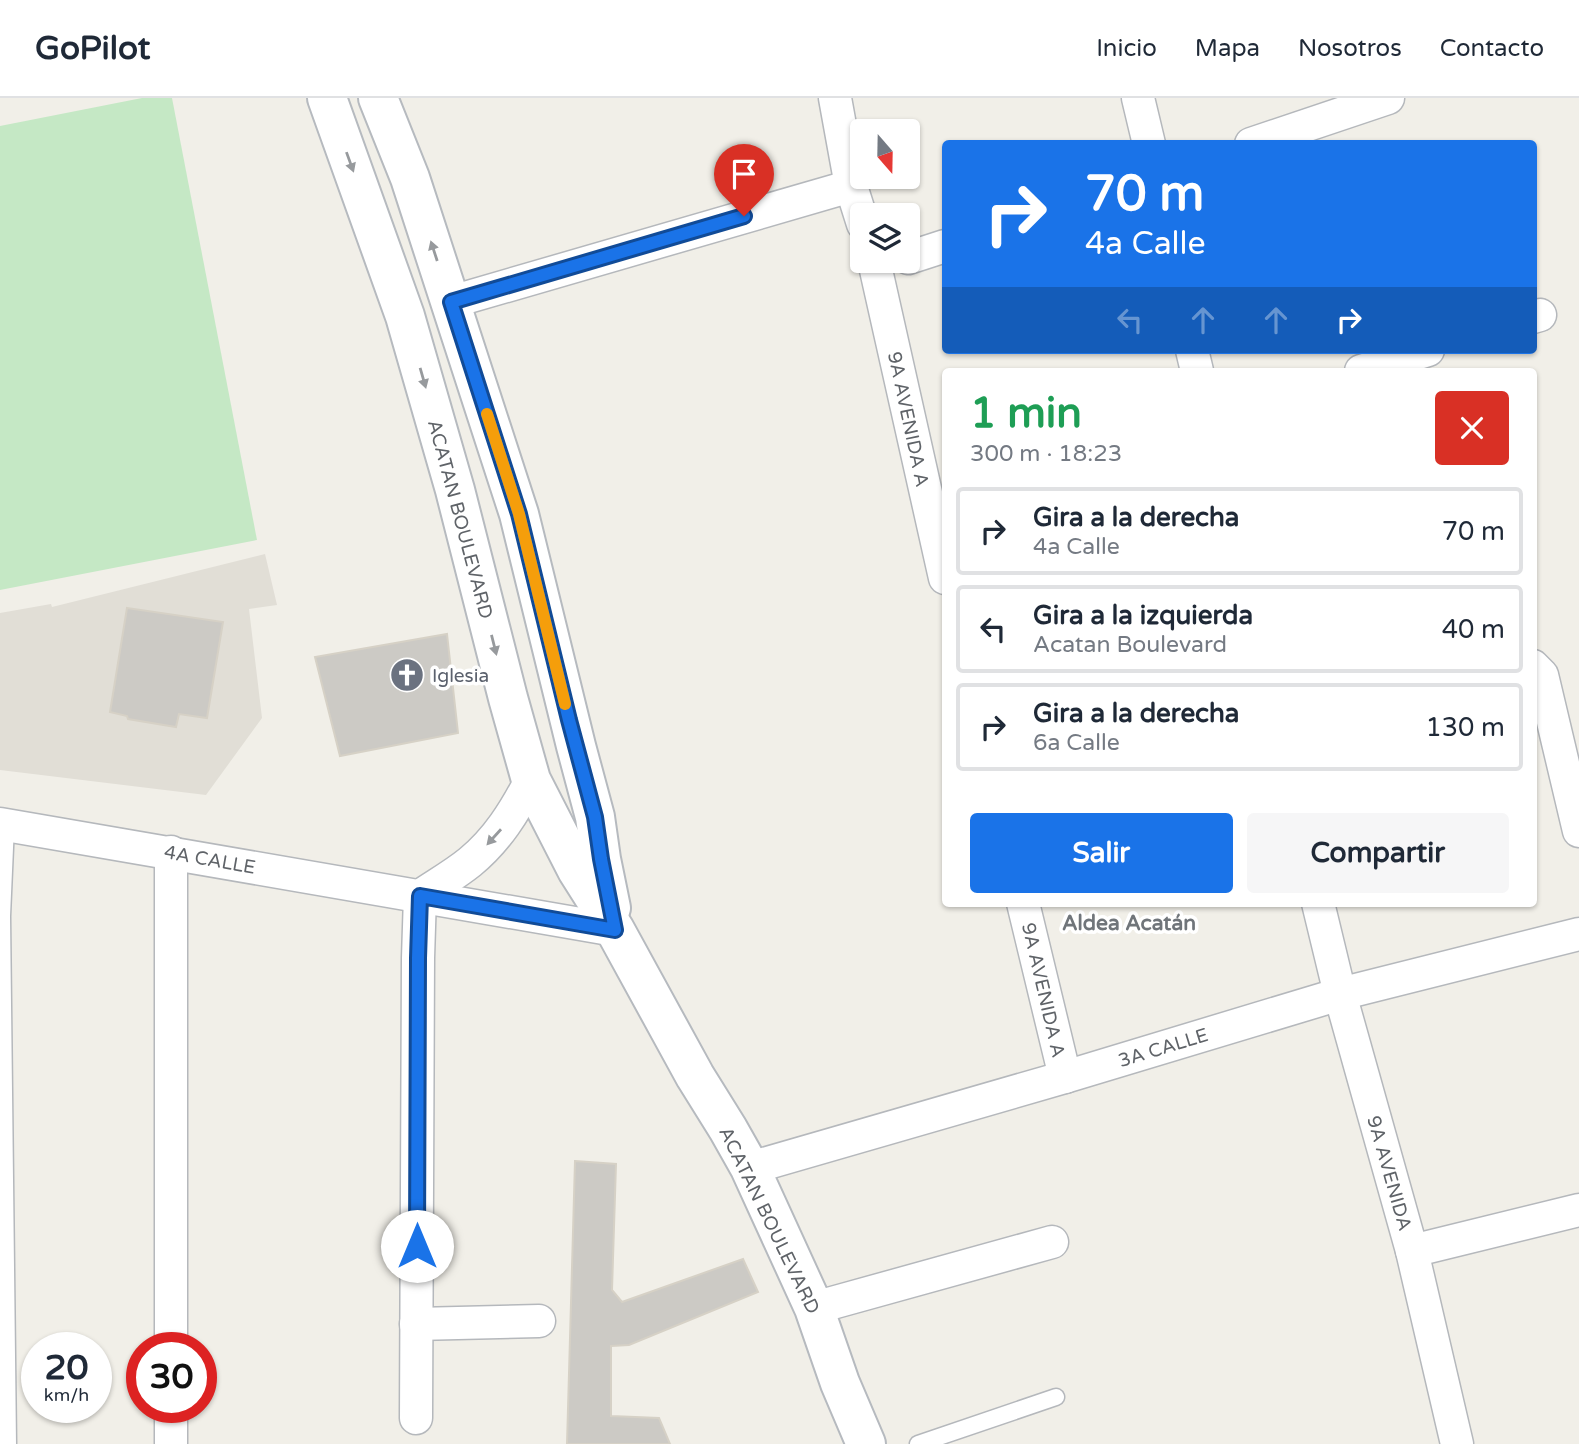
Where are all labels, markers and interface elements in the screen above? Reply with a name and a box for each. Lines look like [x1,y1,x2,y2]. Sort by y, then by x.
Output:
text: GoPilot [35,29,150,68]
text: Inicio [1096,34,1157,63]
text: Mapa [1195,34,1260,63]
text: Nosotros [1298,34,1402,63]
text: Contacto [1440,34,1544,63]
north arrow [850,119,920,189]
map controls [850,119,920,273]
pin [714,144,774,216]
one-way arrow [345,152,356,173]
icon: arrive [725,155,763,193]
text: 70 m [1085,165,1204,224]
icon: right [970,168,1061,259]
button: layers [850,203,920,273]
text: 4a Calle [1085,225,1206,263]
one-way arrow [428,240,439,261]
icon: left [1111,301,1149,339]
icon: ahead [1184,301,1222,339]
icon: ahead [1257,301,1295,339]
icon: right [1330,301,1368,339]
street label: 9A AVENIDA A [883,350,933,489]
one-way arrow [418,367,428,388]
text: 1 min [970,388,1082,439]
button: close [1435,391,1509,465]
street label: ACATAN BOULEVARD [423,417,497,621]
text: 300 m · 18:23 [970,440,1122,468]
text: Gira a la derecha [1033,502,1239,533]
icon: right [974,512,1012,550]
text: 70 m [1442,516,1505,547]
text: 4a Calle [1033,533,1120,561]
text: Gira a la izquierda [1033,600,1253,631]
icon: left [974,610,1012,648]
text: 40 m [1442,614,1505,645]
text: Acatan Boulevard [1033,631,1227,659]
one-way arrow [489,634,500,656]
church icon: Iglesia [388,656,426,694]
place label: Iglesia [432,665,489,687]
text: Gira a la derecha [1033,698,1239,729]
icon: right [974,708,1012,746]
text: 130 m [1425,712,1505,743]
text: 6a Calle [1033,729,1120,757]
button: Salir [970,813,1233,893]
button: Compartir [1247,813,1509,893]
one-way arrow [486,828,502,846]
street label: 4A CALLE [162,841,257,879]
district label: Aldea Acatán [1062,911,1196,936]
street label: 9A AVENIDA A [1017,921,1069,1060]
street label: 3A CALLE [1116,1024,1211,1072]
street label: 9A AVENIDA [1362,1113,1416,1233]
street label: ACATAN BOULEVARD [714,1123,824,1318]
position arrow [380,1209,454,1283]
speed limit sign: 30 [126,1332,217,1423]
text: 20 [45,1347,88,1389]
text: km/h [44,1384,89,1406]

